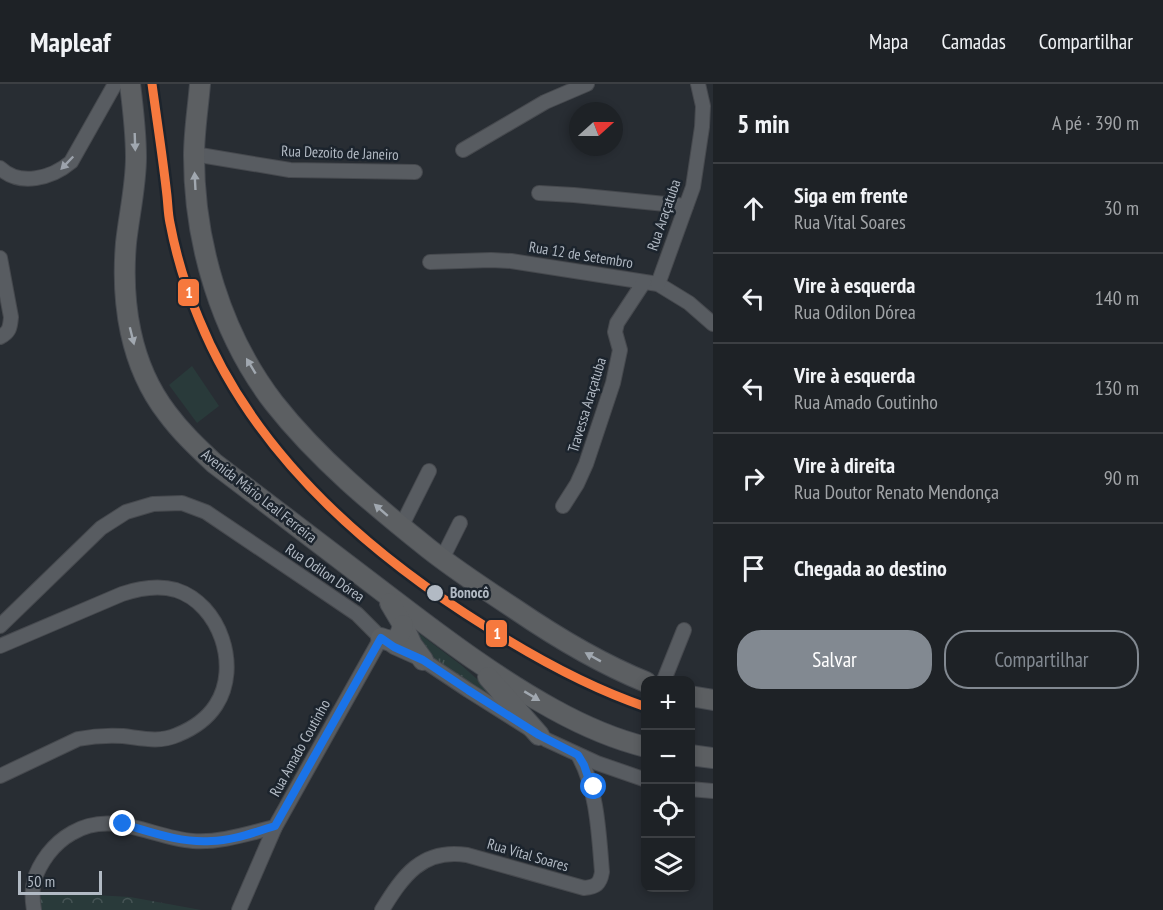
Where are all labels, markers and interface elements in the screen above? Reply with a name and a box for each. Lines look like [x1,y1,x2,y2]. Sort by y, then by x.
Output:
text: Mapleaf [30,23,111,60]
text: Mapa [869,28,908,55]
text: Camadas [941,28,1006,55]
text: Compartilhar [1039,28,1133,55]
north arrow [569,102,623,156]
text: 5 min [737,107,790,140]
text: A pé · 390 m [1052,110,1139,136]
one-way arrow [131,133,140,152]
street label: Rua Dezoito de Janeiro [281,141,399,164]
one-way arrow [61,155,75,169]
one-way arrow [190,172,199,191]
street label: Rua Araçatuba [642,177,685,253]
text: Siga em frente [794,181,908,209]
icon: ahead [737,192,770,225]
text: 30 m [1104,195,1139,221]
text: Rua Vital Soares [794,209,906,235]
street label: Rua 12 de Setembro [528,237,634,272]
text: Vire à esquerda [794,271,915,299]
line badge: 1 [177,278,200,307]
text: 1 [185,282,193,302]
icon: left [737,282,770,315]
text: 140 m [1095,285,1139,311]
text: Rua Odilon Dórea [794,299,916,325]
one-way arrow [127,327,137,345]
street label: Travessa Araçatuba [563,355,610,455]
one-way arrow [245,358,256,374]
text: Vire à esquerda [794,361,915,389]
icon: left [737,372,770,405]
text: 130 m [1095,375,1139,401]
text: Rua Amado Coutinho [794,389,938,415]
street label: Avenida Mário Leal Ferreira [198,445,321,547]
text: Vire à direita [794,451,895,479]
icon: right [737,462,770,495]
text: 90 m [1104,465,1139,491]
text: Rua Doutor Renato Mendonça [794,479,999,505]
one-way arrow [374,504,389,517]
street label: Rua Odilon Dórea [282,539,368,606]
icon: arrive [737,552,770,585]
text: Chegada ao destino [794,554,947,582]
marker: Bonocô [425,583,445,603]
place label: Bonocô [450,583,489,602]
line badge: 1 [485,619,508,648]
text: 1 [493,623,501,643]
button: Salvar [737,630,932,689]
button: Compartilhar [944,630,1139,689]
one-way arrow [584,652,601,662]
map controls [641,676,695,892]
button: + [641,676,695,730]
one-way arrow [524,691,540,702]
street label: Rua Amado Coutinho [265,696,334,800]
button: − [641,730,695,784]
route start [580,773,606,799]
button: locate [641,784,695,838]
route end [109,810,135,836]
street label: Rua Vital Soares [485,834,571,875]
button: layers [641,838,695,892]
scale bar [18,868,102,896]
text: 50 m [27,871,55,891]

